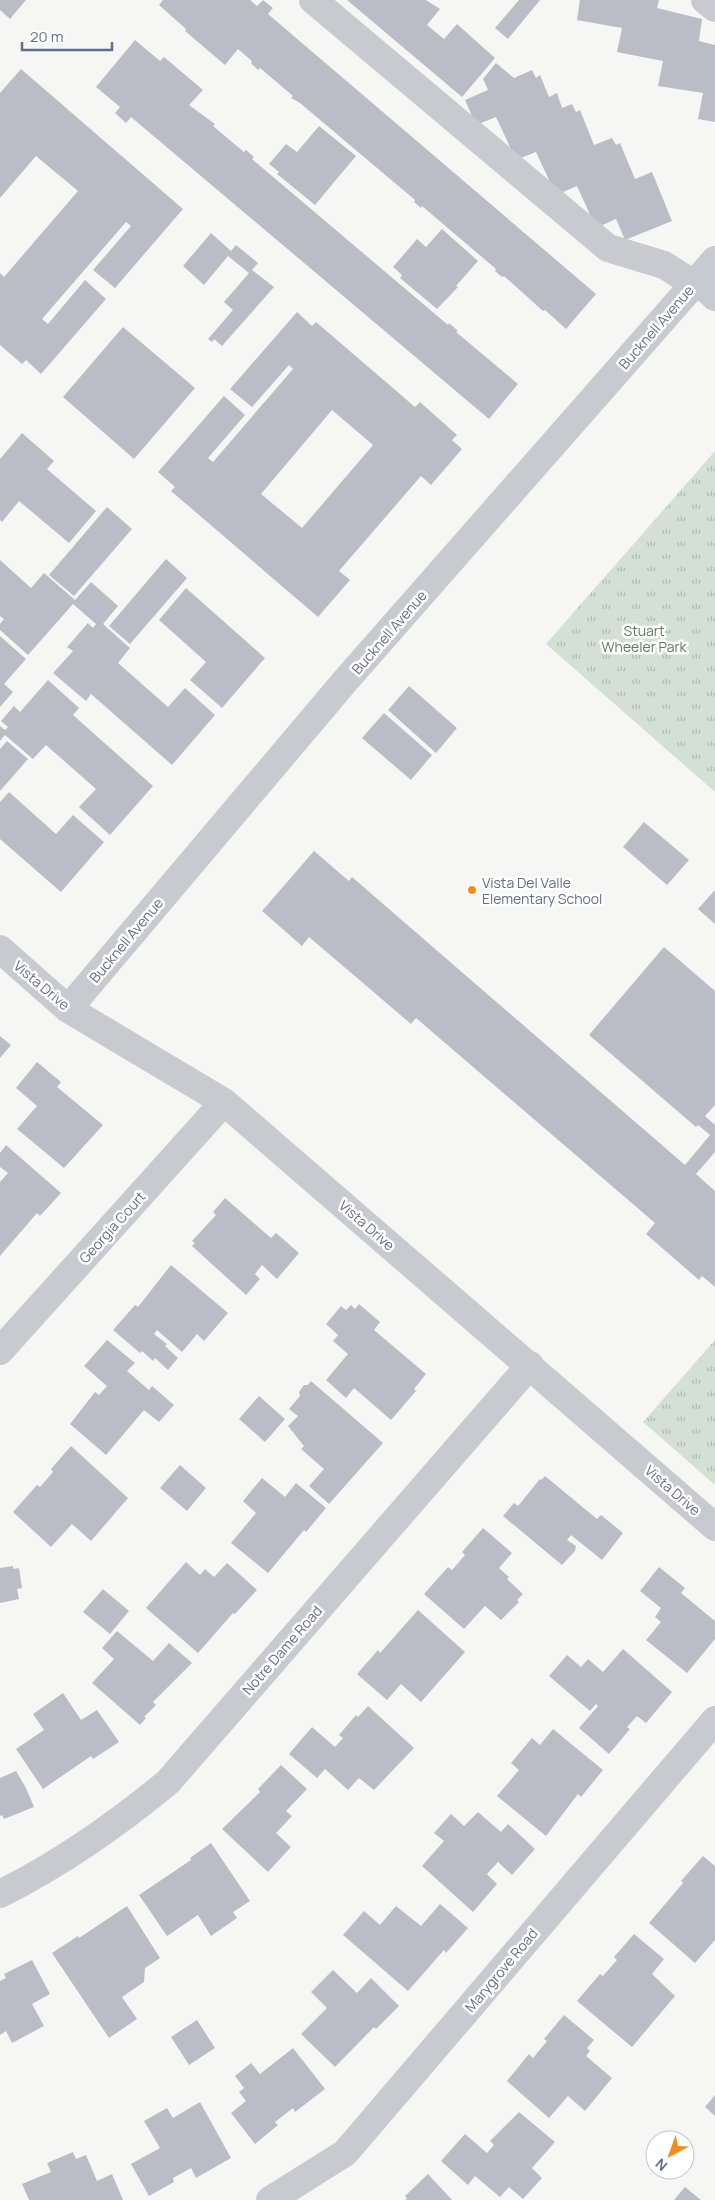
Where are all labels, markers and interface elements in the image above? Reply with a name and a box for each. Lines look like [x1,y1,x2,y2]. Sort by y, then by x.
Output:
scale bar [22,20,112,52]
text: 20 m [30,26,63,47]
street label: Bucknell Avenue [614,281,698,373]
street label: Bucknell Avenue [347,586,431,678]
park label: Stuart Wheeler Park [602,621,688,656]
place label: Vista Del Valle Elementary School [482,873,602,908]
marker: Vista Del Valle Elementary School [466,884,478,896]
street label: Bucknell Avenue [85,894,167,986]
street label: Vista Drive [10,956,74,1014]
street label: Georgia Court [75,1187,150,1267]
street label: Vista Drive [335,1196,399,1254]
street label: Vista Drive [641,1461,705,1519]
street label: Notre Dame Road [238,1601,326,1699]
street label: Marygrove Road [460,1924,542,2016]
north arrow [645,2130,695,2180]
text: N [651,2155,671,2176]

